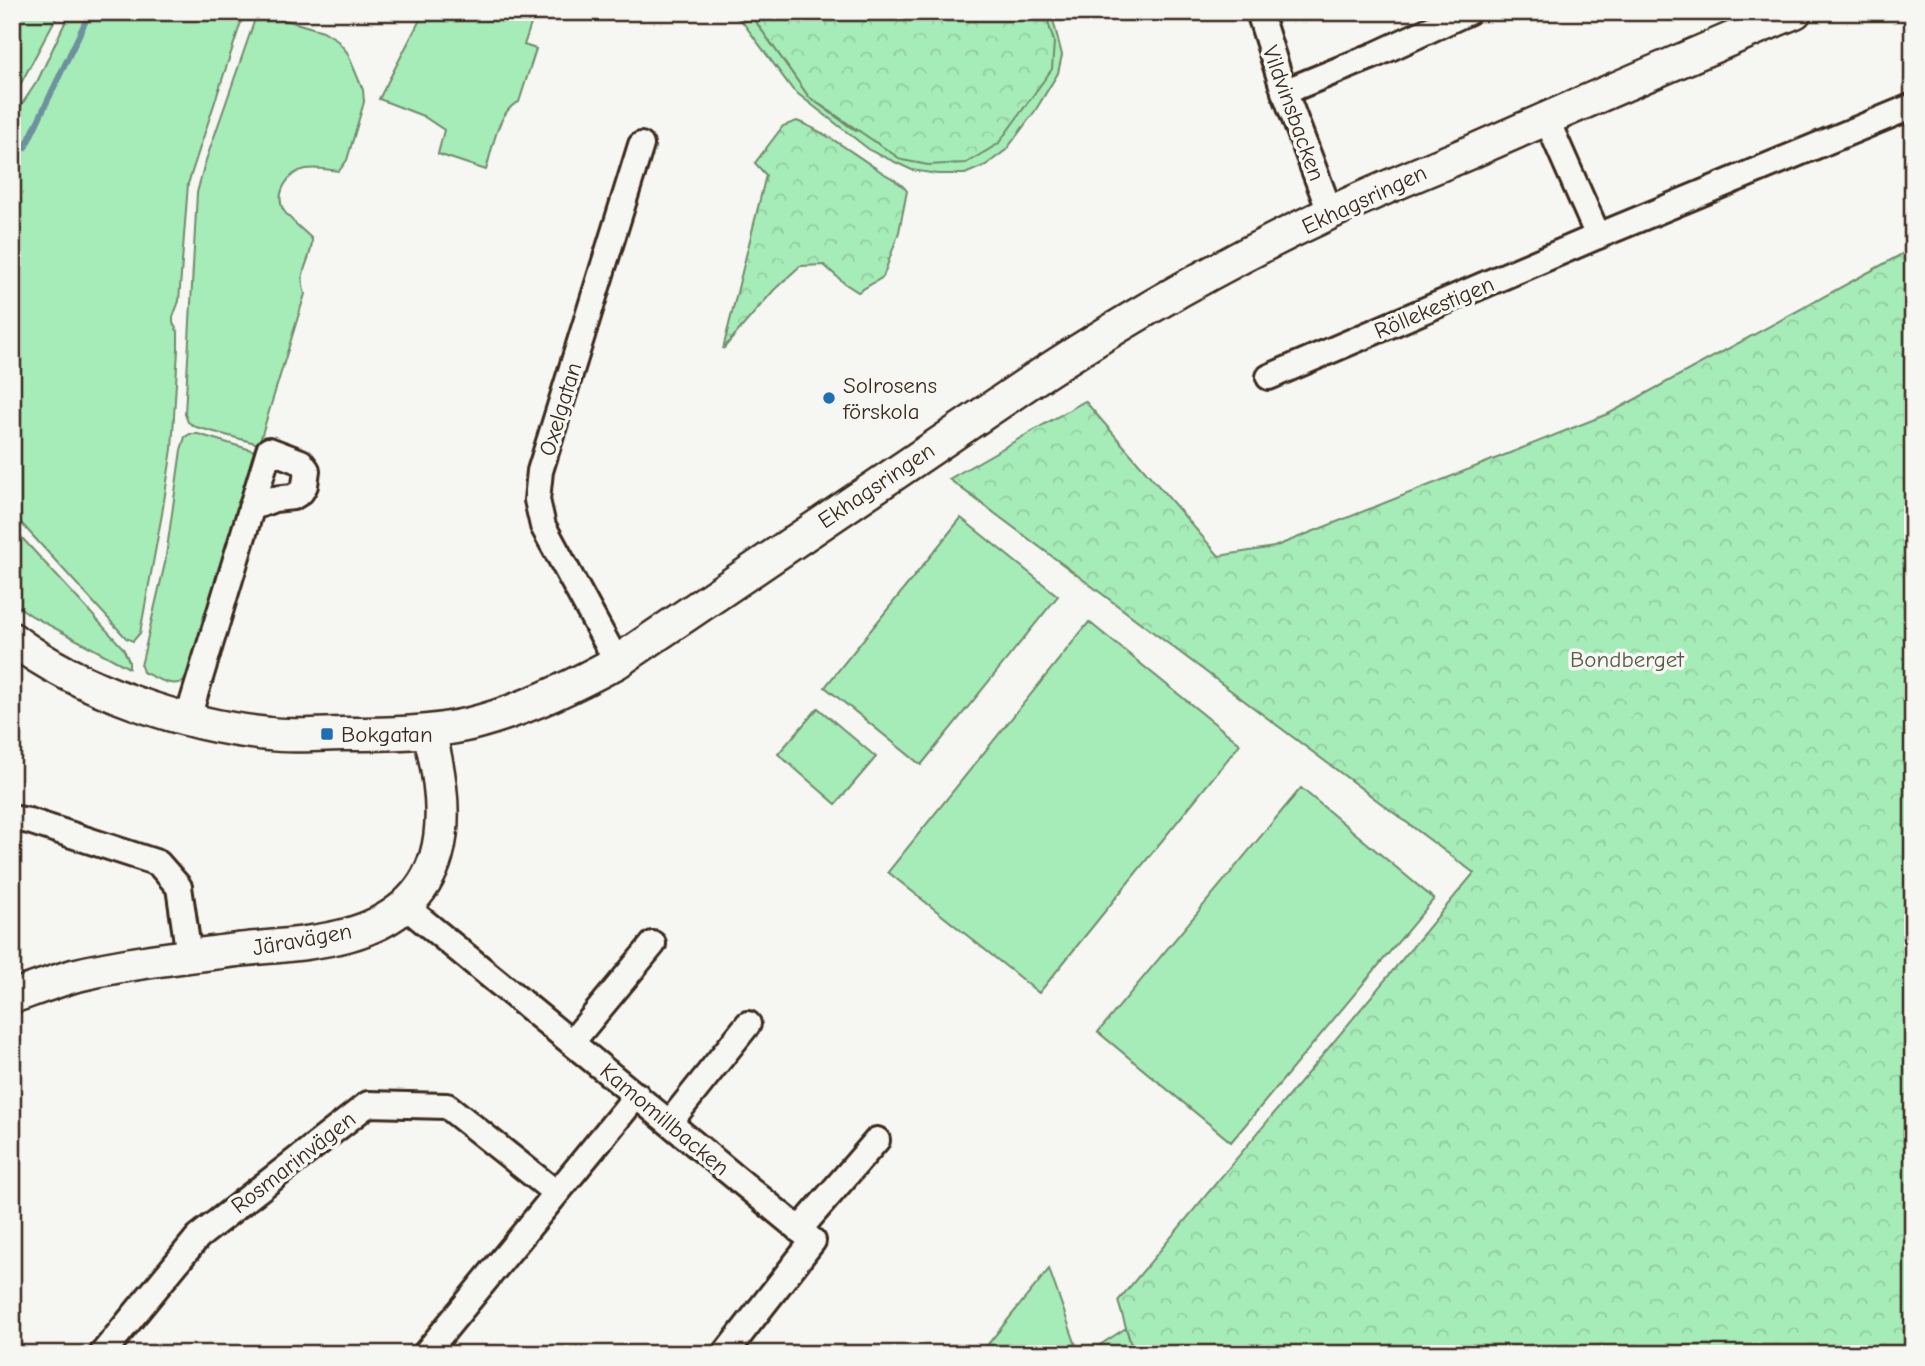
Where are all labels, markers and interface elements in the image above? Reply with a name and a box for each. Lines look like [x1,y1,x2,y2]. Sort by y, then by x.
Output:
street label: Vildvinsbacken [1257,42,1331,185]
street label: Ekhagsringen [1298,159,1431,240]
street label: Röllekestigen [1370,270,1498,345]
street label: Oxelgatan [533,359,587,459]
place label: Solrosens förskola [842,372,937,425]
marker: Solrosens förskola [821,390,837,406]
street label: Ekhagsringen [813,437,940,534]
park label: Bondberget [1570,646,1685,673]
place label: Bokgatan [341,721,433,748]
marker: Bokgatan [319,726,335,742]
street label: Järavägen [250,917,354,962]
street label: Kamomillbacken [595,1057,735,1181]
street label: Rosmarinvägen [226,1105,361,1219]

